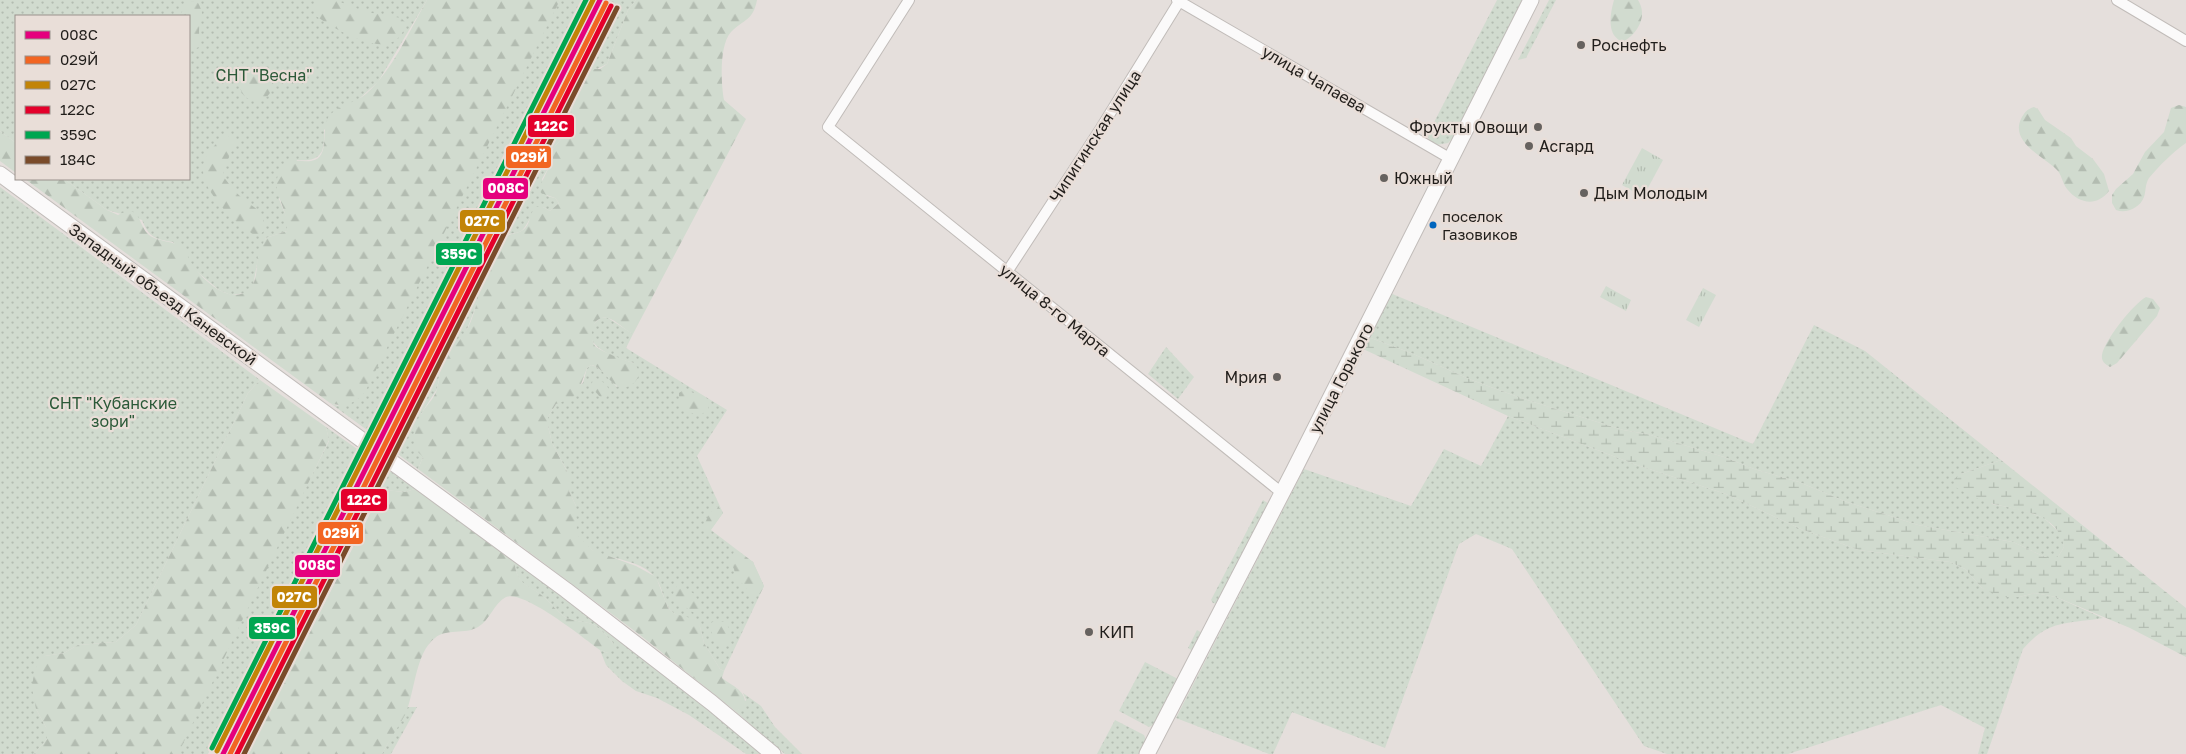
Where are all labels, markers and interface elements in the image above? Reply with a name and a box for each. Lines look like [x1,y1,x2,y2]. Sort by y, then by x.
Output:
legend [15,15,190,180]
text: 008С [60,25,98,43]
place label: Роснефть [1591,35,1667,55]
marker: Роснефть [1575,39,1587,51]
street label: улица Чапаева [1258,41,1370,117]
text: 029Й [60,50,98,68]
park label: СНТ "Весна" [216,65,312,85]
street label: Чипигинская улица [1045,66,1145,206]
text: 027С [60,75,96,93]
text: 122С [60,100,95,118]
line badge: 122С [527,114,575,138]
text: 122С [534,117,568,134]
place label: Фрукты Овощи [1409,117,1528,137]
marker: Фрукты Овощи [1532,121,1544,133]
text: 359С [60,125,97,143]
place label: Асгард [1539,136,1594,156]
marker: Асгард [1523,140,1535,152]
line badge: 029Й [505,145,552,169]
text: 029Й [510,148,548,165]
text: 184С [60,150,96,168]
place label: Южный [1394,168,1453,188]
marker: Южный [1378,172,1390,184]
line badge: 008С [482,177,529,200]
text: 008С [487,179,525,196]
place label: Дым Молодым [1594,183,1708,203]
marker: Дым Молодым [1578,187,1590,199]
place label: поселок Газовиков [1442,207,1518,243]
line badge: 027С [459,209,506,233]
text: 027С [464,212,500,229]
street label: Западный объезд Каневской [65,219,261,369]
marker: поселок Газовиков [1428,220,1438,230]
line badge: 359С [435,242,483,266]
text: 359С [441,245,477,262]
street label: улица 8-го Марта [996,259,1114,361]
street label: улица Горького [1305,319,1377,437]
place label: Мрия [1225,367,1267,387]
marker: Мрия [1271,371,1283,383]
park label: СНТ "Кубанские зори" [49,393,177,431]
line badge: 122С [340,488,388,512]
text: 122С [347,491,381,508]
line badge: 029Й [317,521,364,545]
text: 029Й [322,524,360,541]
line badge: 008С [294,554,341,578]
text: 008С [298,556,336,573]
line badge: 027С [271,585,318,609]
text: 027С [276,588,312,605]
line badge: 359С [248,616,296,640]
text: 359С [254,619,290,636]
place label: КИП [1099,622,1134,642]
marker: КИП [1083,626,1095,638]

